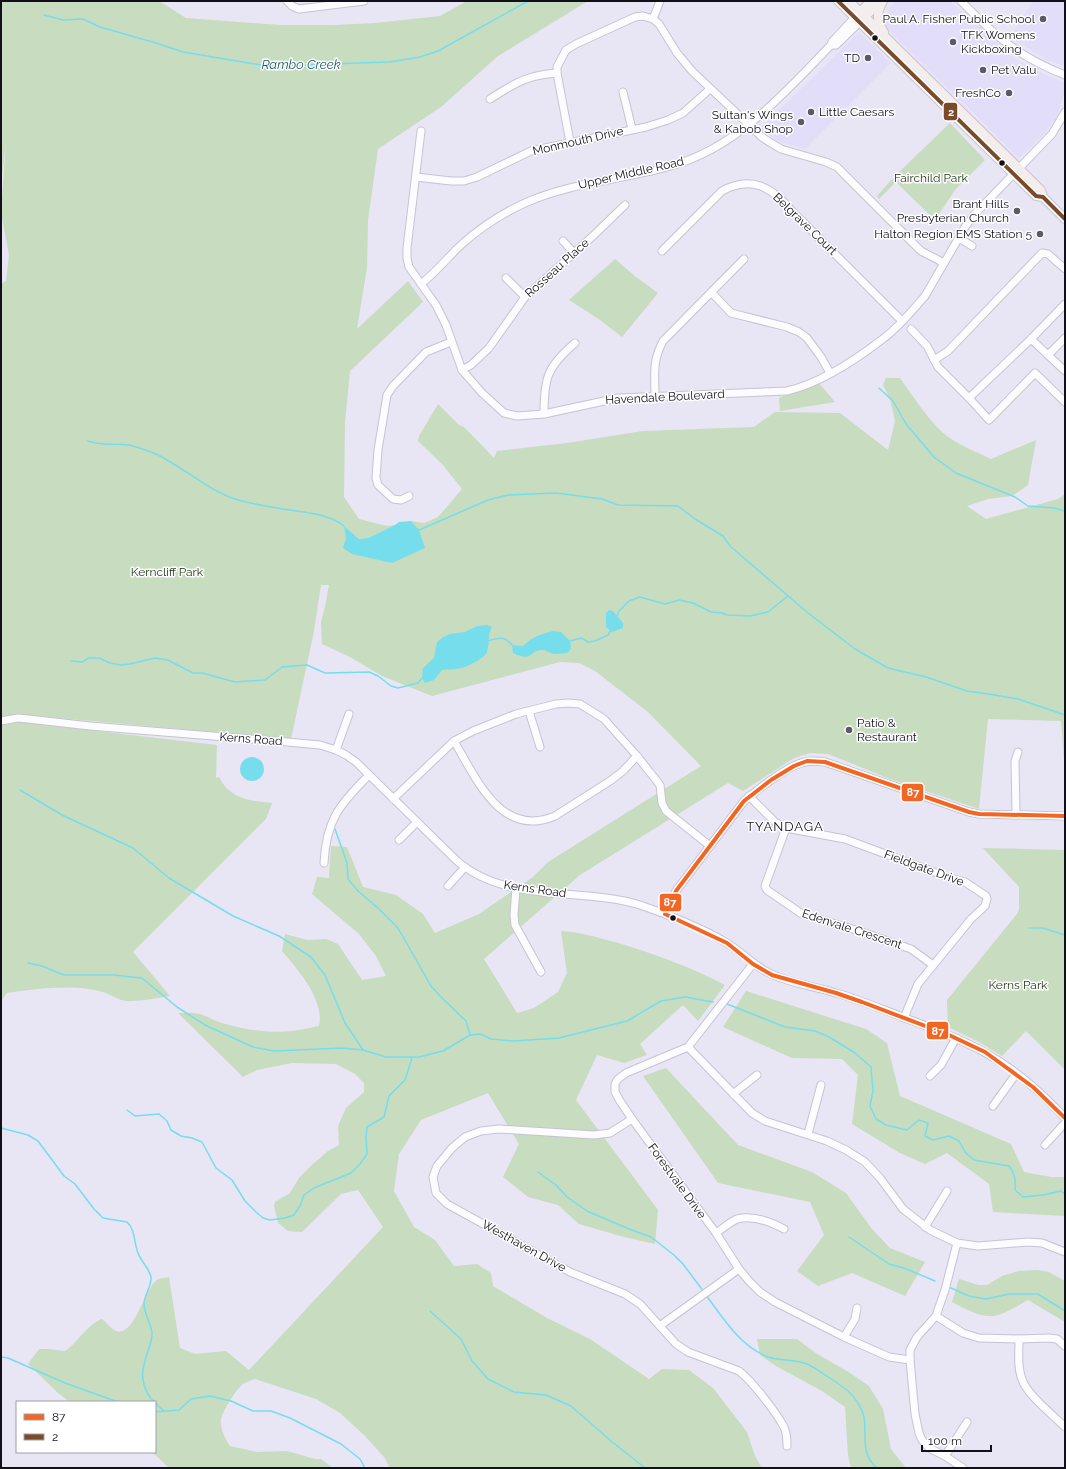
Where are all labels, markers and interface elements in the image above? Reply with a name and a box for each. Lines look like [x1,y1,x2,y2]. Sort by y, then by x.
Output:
place label: Paul A. Fisher Public School [882,12,1036,26]
marker: Paul A. Fisher Public School [1038,14,1048,24]
place label: TFK Womens Kickboxing [961,28,1036,56]
unlabelled marker [870,33,880,43]
marker: TFK Womens Kickboxing [948,37,958,47]
place label: TD [844,51,860,65]
marker: TD [863,53,873,63]
water label: Rambo Creek [261,57,341,72]
place label: Pet Valu [991,63,1036,77]
marker: Pet Valu [978,65,988,75]
place label: FreshCo [955,86,1001,100]
marker: FreshCo [1004,88,1014,98]
line badge: 2 [943,102,958,121]
place label: Little Caesars [819,105,894,119]
text: 2 [948,106,954,119]
marker: Little Caesars [806,107,816,117]
place label: Sultan's Wings & Kabob Shop [712,108,793,136]
marker: Sultan's Wings & Kabob Shop [796,117,806,127]
street label: Monmouth Drive [531,124,625,158]
street label: Upper Middle Road [577,154,685,192]
unlabelled marker [997,158,1007,168]
park label: Fairchild Park [894,171,969,185]
street label: Belgrave Court [770,190,840,258]
place label: Brant Hills Presbyterian Church [897,197,1009,225]
marker: Brant Hills Presbyterian Church [1012,206,1022,216]
place label: Halton Region EMS Station 5 [874,227,1032,241]
marker: Halton Region EMS Station 5 [1035,229,1045,239]
street label: Rosseau Place [522,236,592,300]
street label: Havendale Boulevard [605,387,725,407]
park label: Kerncliff Park [131,565,204,579]
place label: Patio & Restaurant [857,716,917,744]
marker: Patio & Restaurant [844,725,854,735]
street label: Kerns Road [219,730,283,748]
line badge: 87 [901,783,924,802]
text: 87 [907,786,920,799]
district label: TYANDAGA [746,819,824,834]
street label: Fieldgate Drive [882,847,966,889]
street label: Kerns Road [503,878,567,900]
line badge: 87 [659,893,682,912]
text: 87 [664,896,677,909]
street label: Edenvale Crescent [800,906,904,952]
unlabelled marker [668,913,678,923]
park label: Kerns Park [989,978,1048,992]
line badge: 87 [926,1021,949,1040]
text: 87 [932,1025,945,1038]
street label: Forestvale Drive [645,1141,709,1221]
street label: Westhaven Drive [480,1217,568,1275]
legend [16,1401,156,1453]
text: 87 [52,1410,66,1424]
scale bar [922,1427,991,1453]
text: 2 [52,1430,58,1444]
text: 100 m [928,1434,962,1448]

